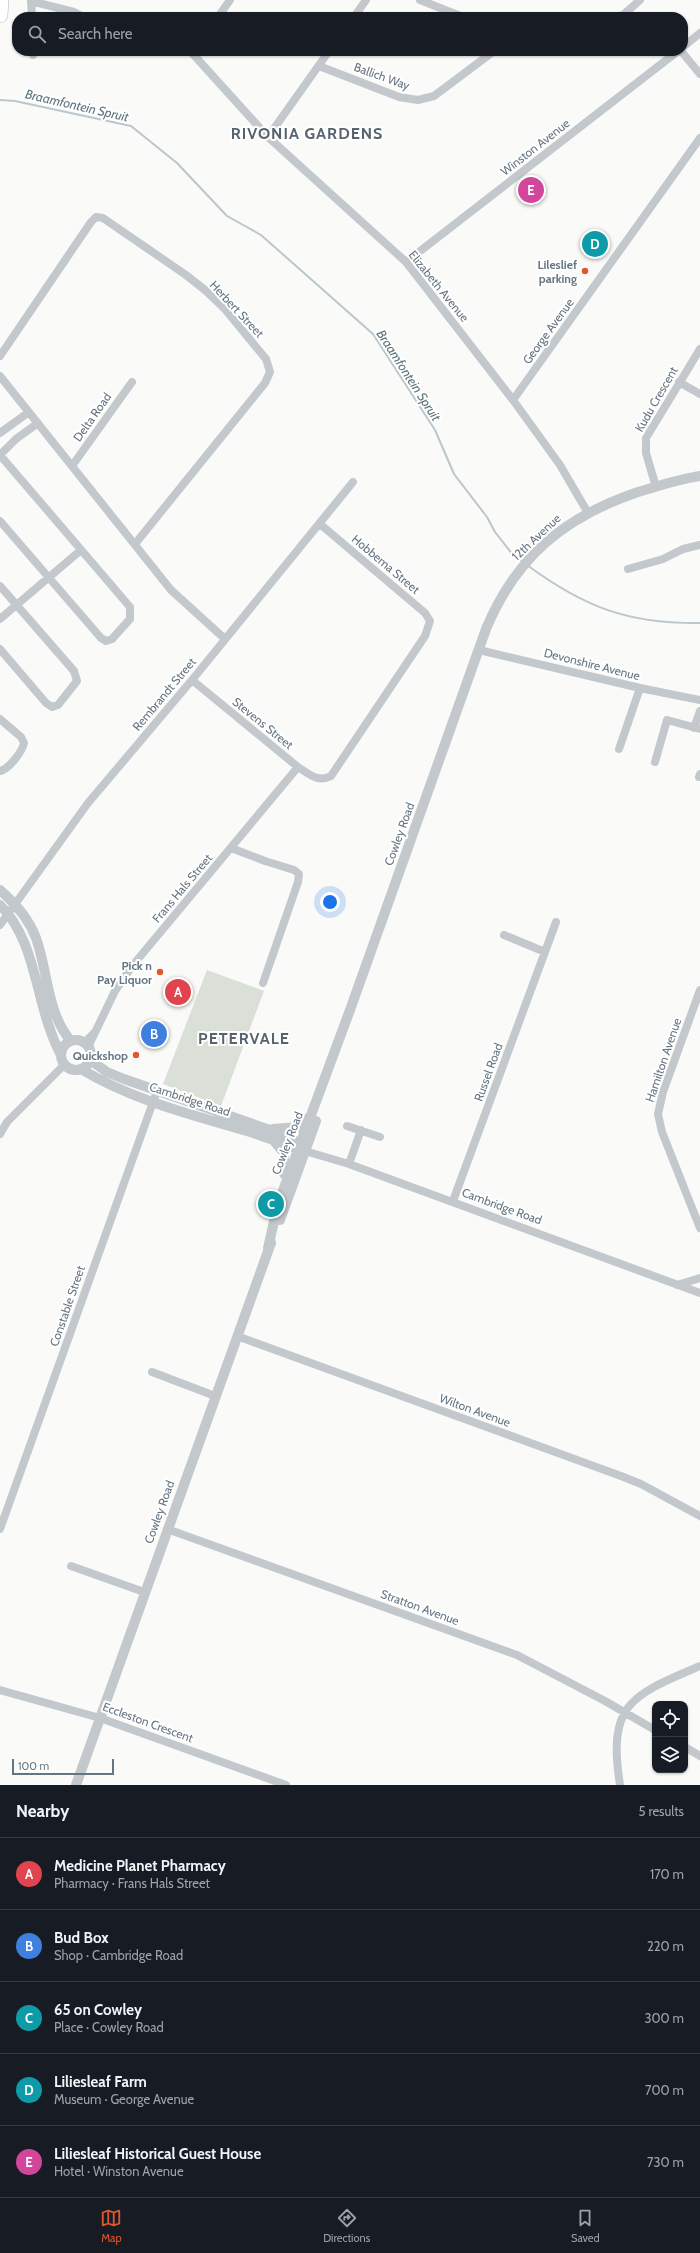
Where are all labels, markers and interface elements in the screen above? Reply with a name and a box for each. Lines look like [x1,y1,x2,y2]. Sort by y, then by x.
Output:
search box [12,12,688,56]
icon: search [26,23,48,45]
text: Search here [58,25,133,43]
street label: Ballich Way [352,59,412,93]
water label: Braamfontein Spruit [24,85,131,125]
street label: Winston Avenue [497,115,573,179]
district label: RIVONIA GARDENS [231,124,383,143]
pin: E [518,175,544,205]
pin: D [582,229,608,259]
street label: Elizabeth Avenue [406,247,472,325]
place label: Lileslief parking [537,257,577,286]
marker: Lileslief parking [580,266,590,276]
street label: Herbert Street [207,277,267,341]
street label: George Avenue [519,295,577,367]
water label: Braamfontein Spruit [374,326,445,425]
street label: Kudu Crescent [631,364,681,434]
street label: Delta Road [70,390,114,444]
street label: 12th Avenue [508,511,564,563]
street label: Hobbema Street [349,531,423,597]
street label: Devonshire Avenue [542,645,642,683]
street label: Rembrandt Street [129,654,199,734]
street label: Stevens Street [229,694,297,752]
street label: Cowley Road [381,800,417,868]
street label: Frans Hals Street [149,851,215,925]
your location [320,892,340,912]
place label: Pick n Pay Liquor [97,958,152,987]
marker: Pick n Pay Liquor [155,967,165,977]
pin: A [165,977,191,1007]
street label: Hamilton Avenue [642,1016,684,1104]
pin: B [141,1019,167,1049]
district label: PETERVALE [198,1029,290,1048]
street label: Russel Road [471,1041,505,1103]
place label: Quickshop [73,1048,128,1063]
marker: Quickshop [131,1050,141,1060]
street label: Cambridge Road [148,1079,232,1119]
street label: Cowley Road [268,1109,306,1177]
street label: Cambridge Road [460,1185,544,1227]
pin: C [258,1189,284,1219]
street label: Constable Street [46,1264,88,1348]
street label: Wilton Avenue [437,1390,513,1430]
street label: Cowley Road [141,1478,177,1546]
street label: Stratton Avenue [379,1586,461,1628]
street label: Eccleston Crescent [101,1699,195,1745]
map controls [652,1701,688,1773]
button: locate [652,1701,688,1737]
button: layers [652,1737,688,1773]
scale bar [12,1757,114,1776]
text: 100 m [18,1759,49,1773]
text: Nearby [16,1801,69,1821]
text: 5 results [638,1803,684,1819]
text: Medicine Planet Pharmacy [54,1857,226,1875]
text: A [25,1866,33,1882]
text: 170 m [650,1866,684,1882]
text: Pharmacy · Frans Hals Street [54,1875,210,1891]
text: Bud Box [54,1929,109,1947]
text: B [25,1938,33,1954]
text: 220 m [647,1938,684,1954]
text: Shop · Cambridge Road [54,1947,183,1963]
text: 65 on Cowley [54,2001,142,2019]
text: C [25,2010,33,2026]
text: 300 m [644,2010,684,2026]
text: Place · Cowley Road [54,2019,164,2035]
text: Liliesleaf Farm [54,2073,147,2091]
text: D [24,2082,34,2098]
text: 700 m [645,2082,684,2098]
text: Museum · George Avenue [54,2091,194,2107]
text: Liliesleaf Historical Guest House [54,2145,261,2163]
text: E [25,2154,33,2170]
text: 730 m [647,2154,684,2170]
text: Hotel · Winston Avenue [54,2163,184,2179]
tab: Map [100,2207,122,2245]
tab: Directions [323,2207,370,2245]
tab: Saved [571,2207,600,2245]

